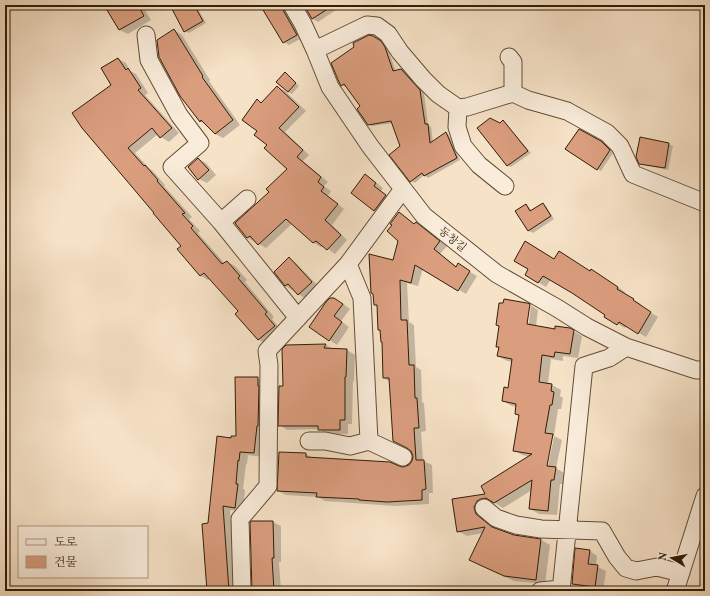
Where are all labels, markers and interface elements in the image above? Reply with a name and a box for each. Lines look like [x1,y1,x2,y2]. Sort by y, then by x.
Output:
street label: 동창길 [435,224,469,256]
legend [18,526,148,578]
text: 도로 [54,535,78,551]
north arrow [652,538,692,578]
text: N [656,551,672,562]
text: 건물 [54,555,78,571]

